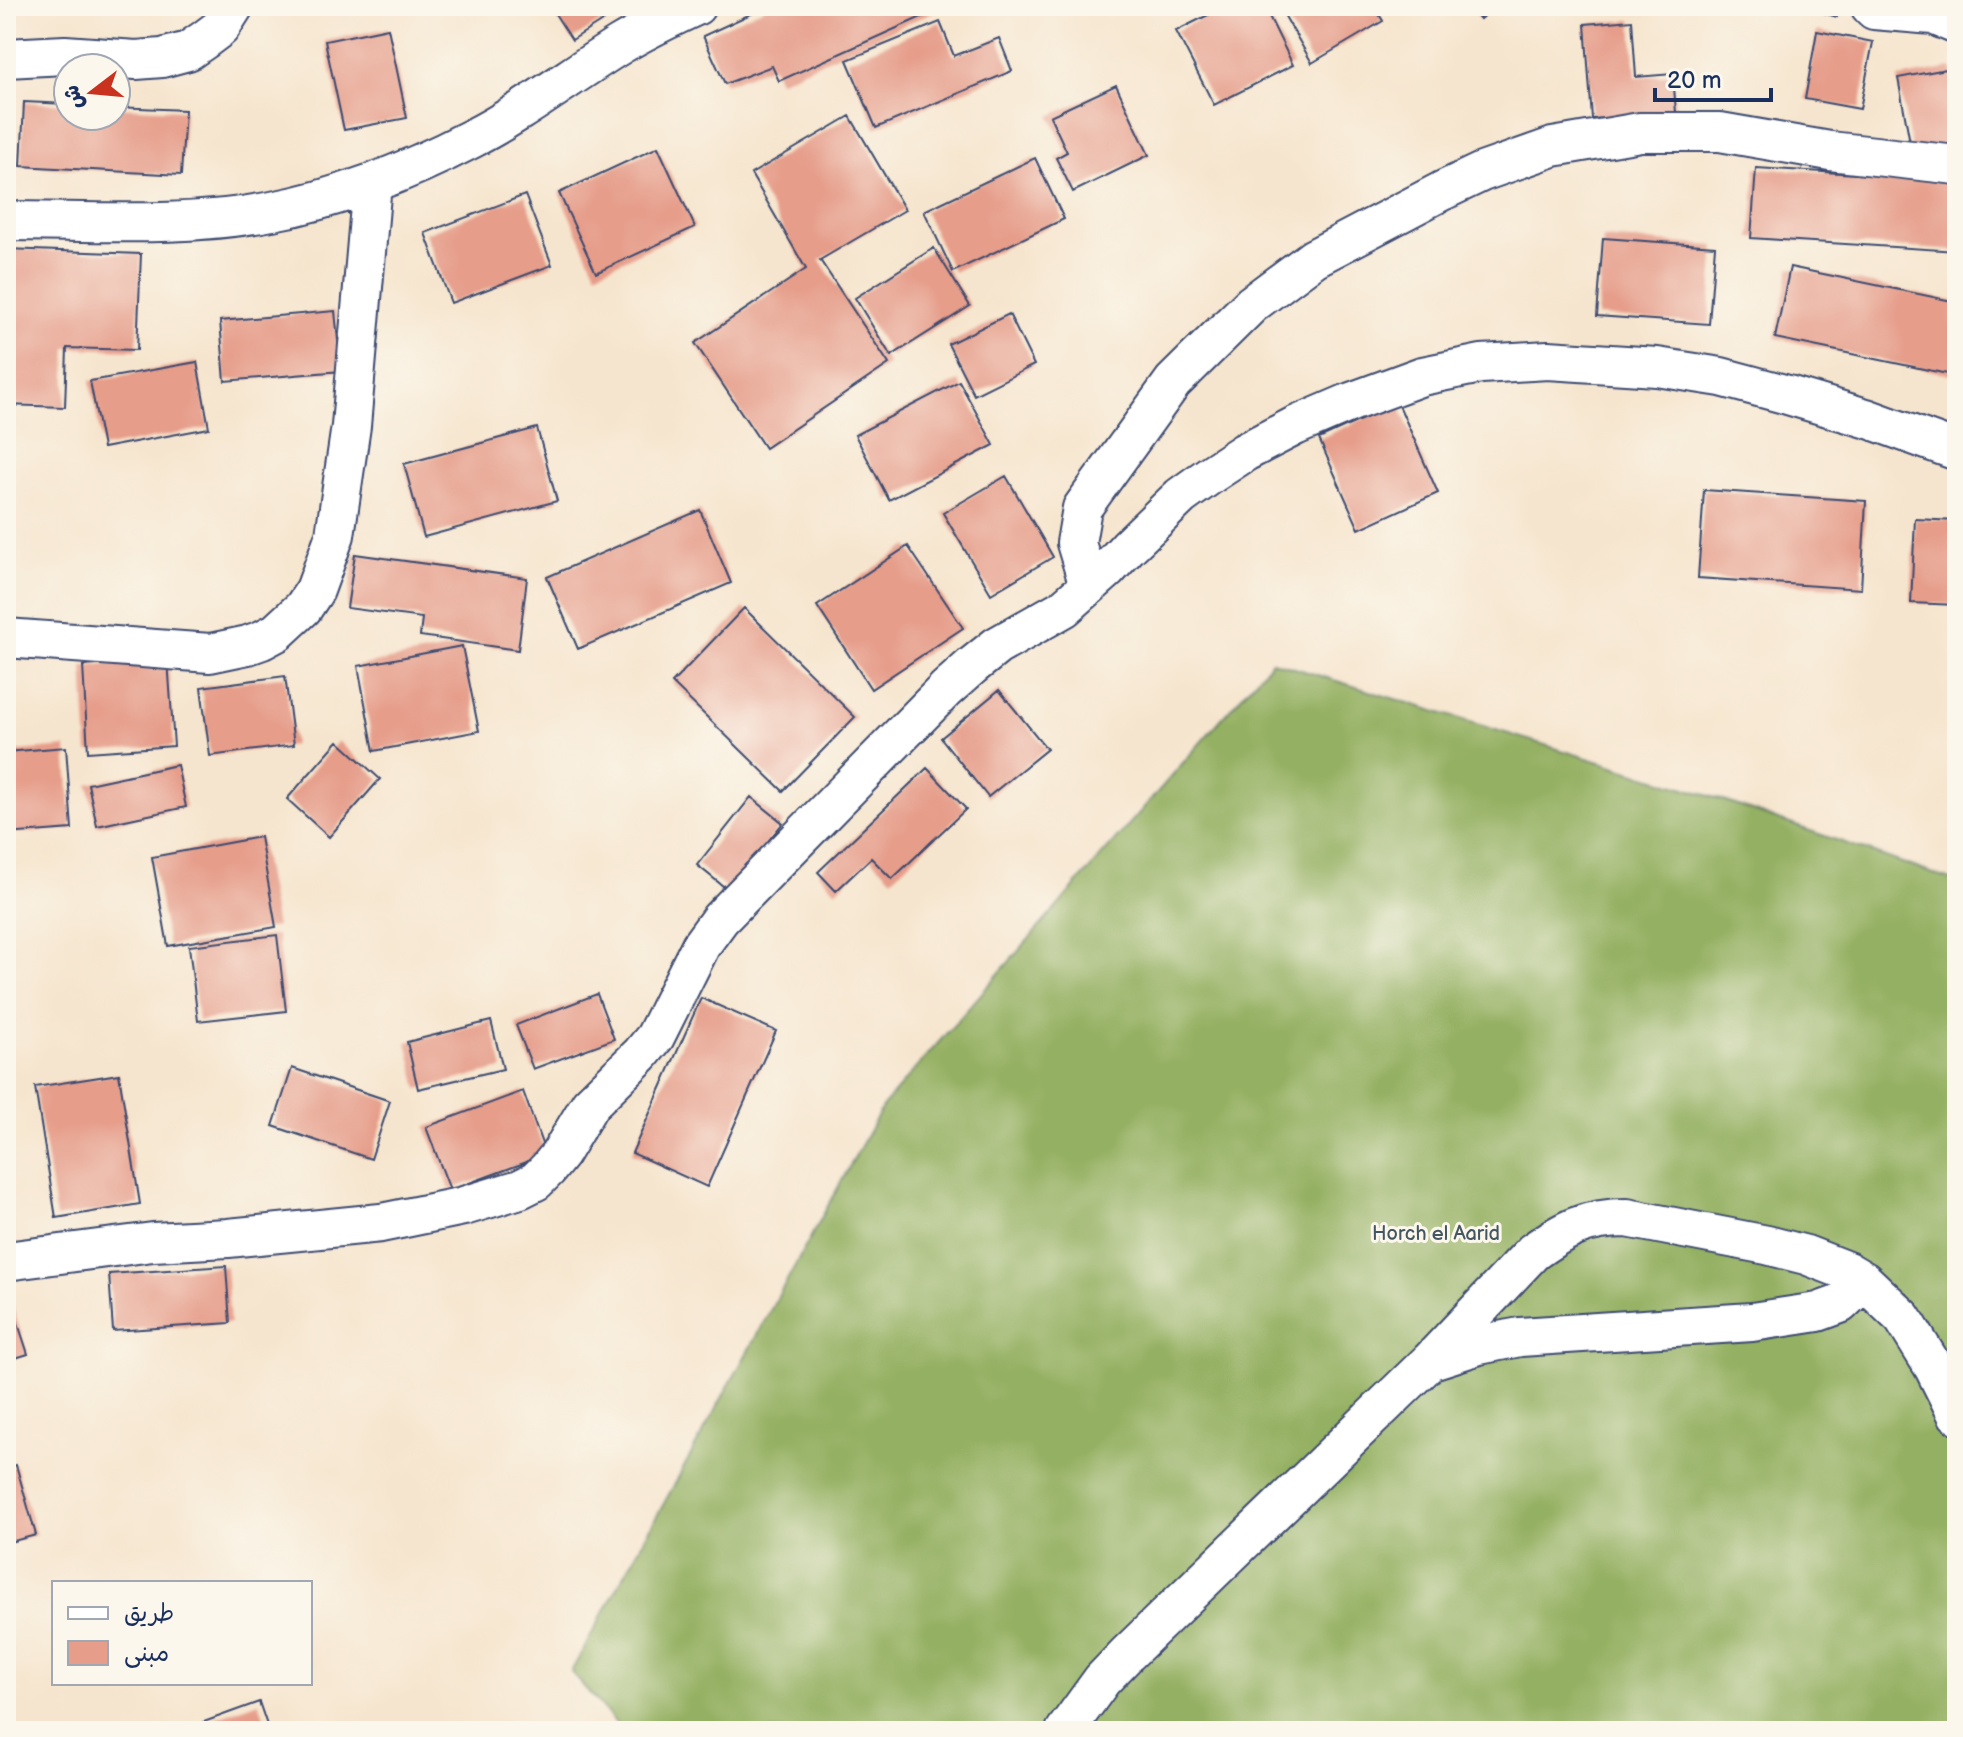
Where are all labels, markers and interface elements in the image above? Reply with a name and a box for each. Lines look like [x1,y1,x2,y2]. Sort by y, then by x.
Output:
north arrow [52,52,132,132]
scale bar [1655,52,1771,102]
text: 20 m [1667,66,1722,95]
text: ش [58,82,91,112]
park label: Horch el Aarid [1372,1222,1500,1246]
legend [52,1581,312,1685]
text: طريق [124,1599,174,1628]
text: مبنى [124,1639,169,1668]

